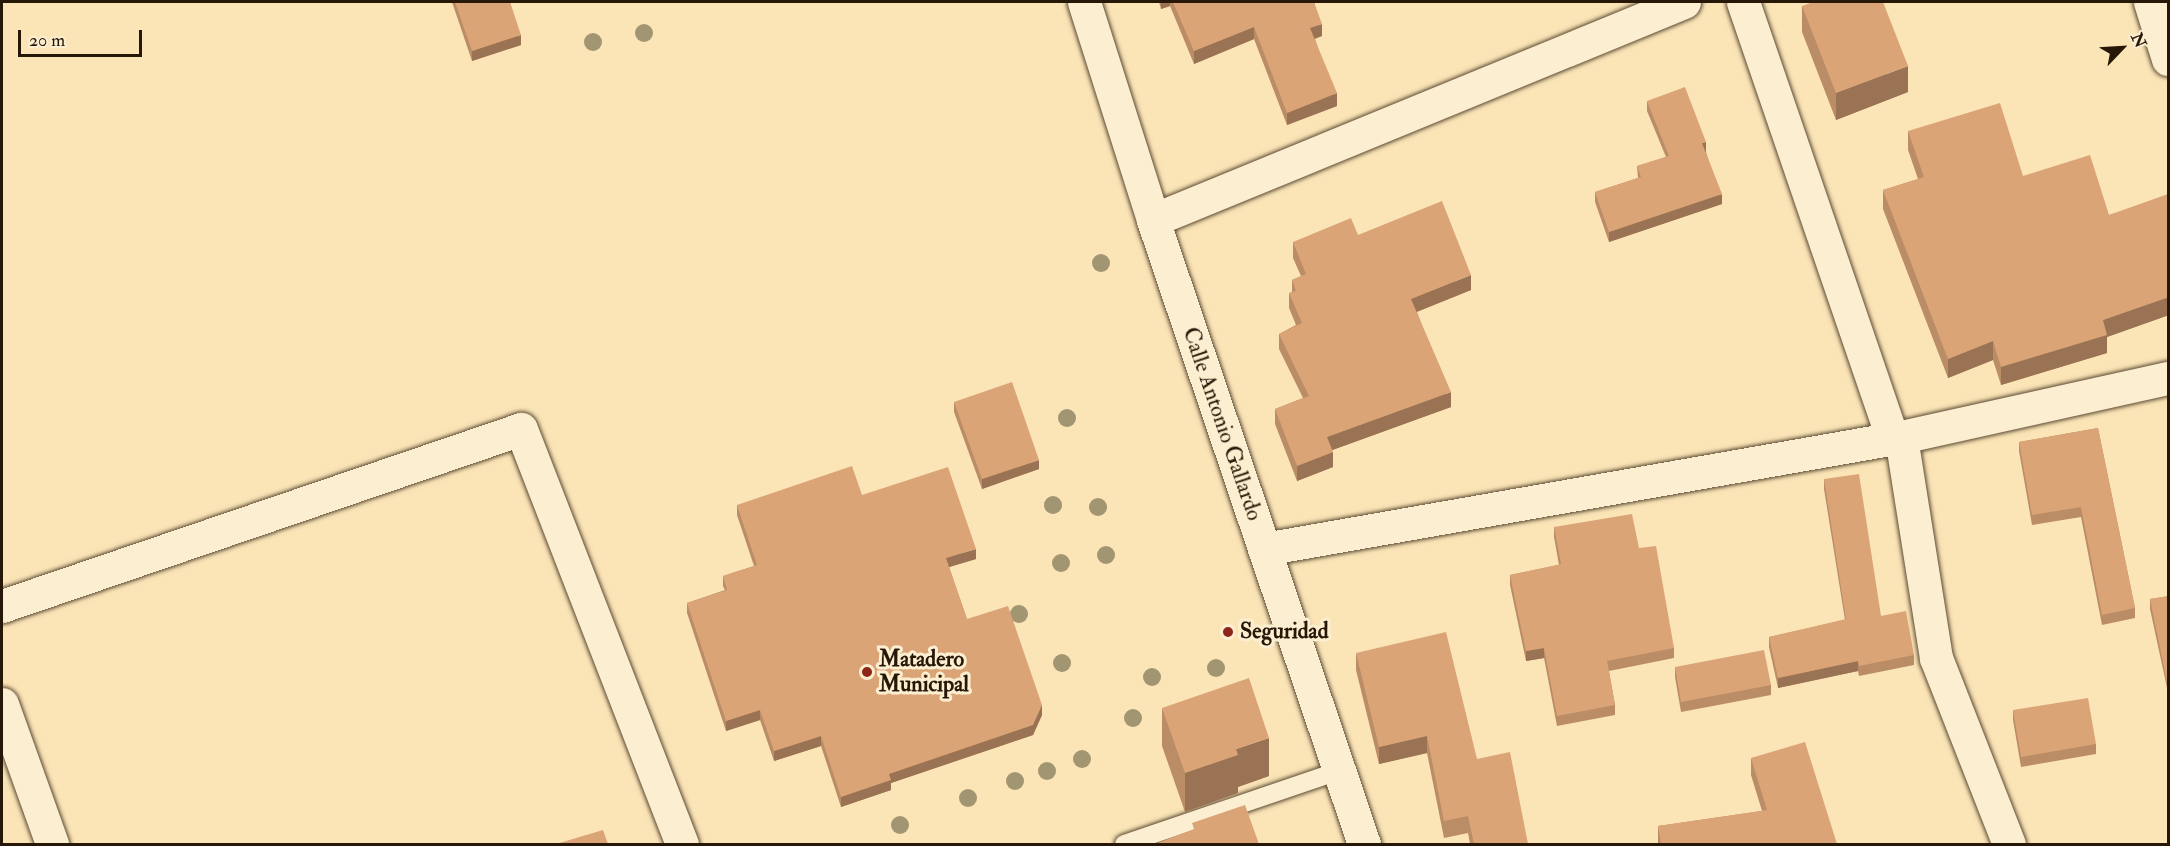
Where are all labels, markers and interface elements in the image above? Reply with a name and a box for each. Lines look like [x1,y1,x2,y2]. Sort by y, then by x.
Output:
scale bar [21,18,146,56]
north arrow [2092,18,2152,78]
text: 20 m [29,29,65,52]
text: N [2126,30,2150,51]
street label: Calle Antonio Gallardo [1177,324,1267,524]
place label: Seguridad [1240,619,1328,645]
marker: Seguridad [1221,625,1235,639]
place label: Matadero Municipal [879,646,969,698]
marker: Matadero Municipal [860,665,874,679]

